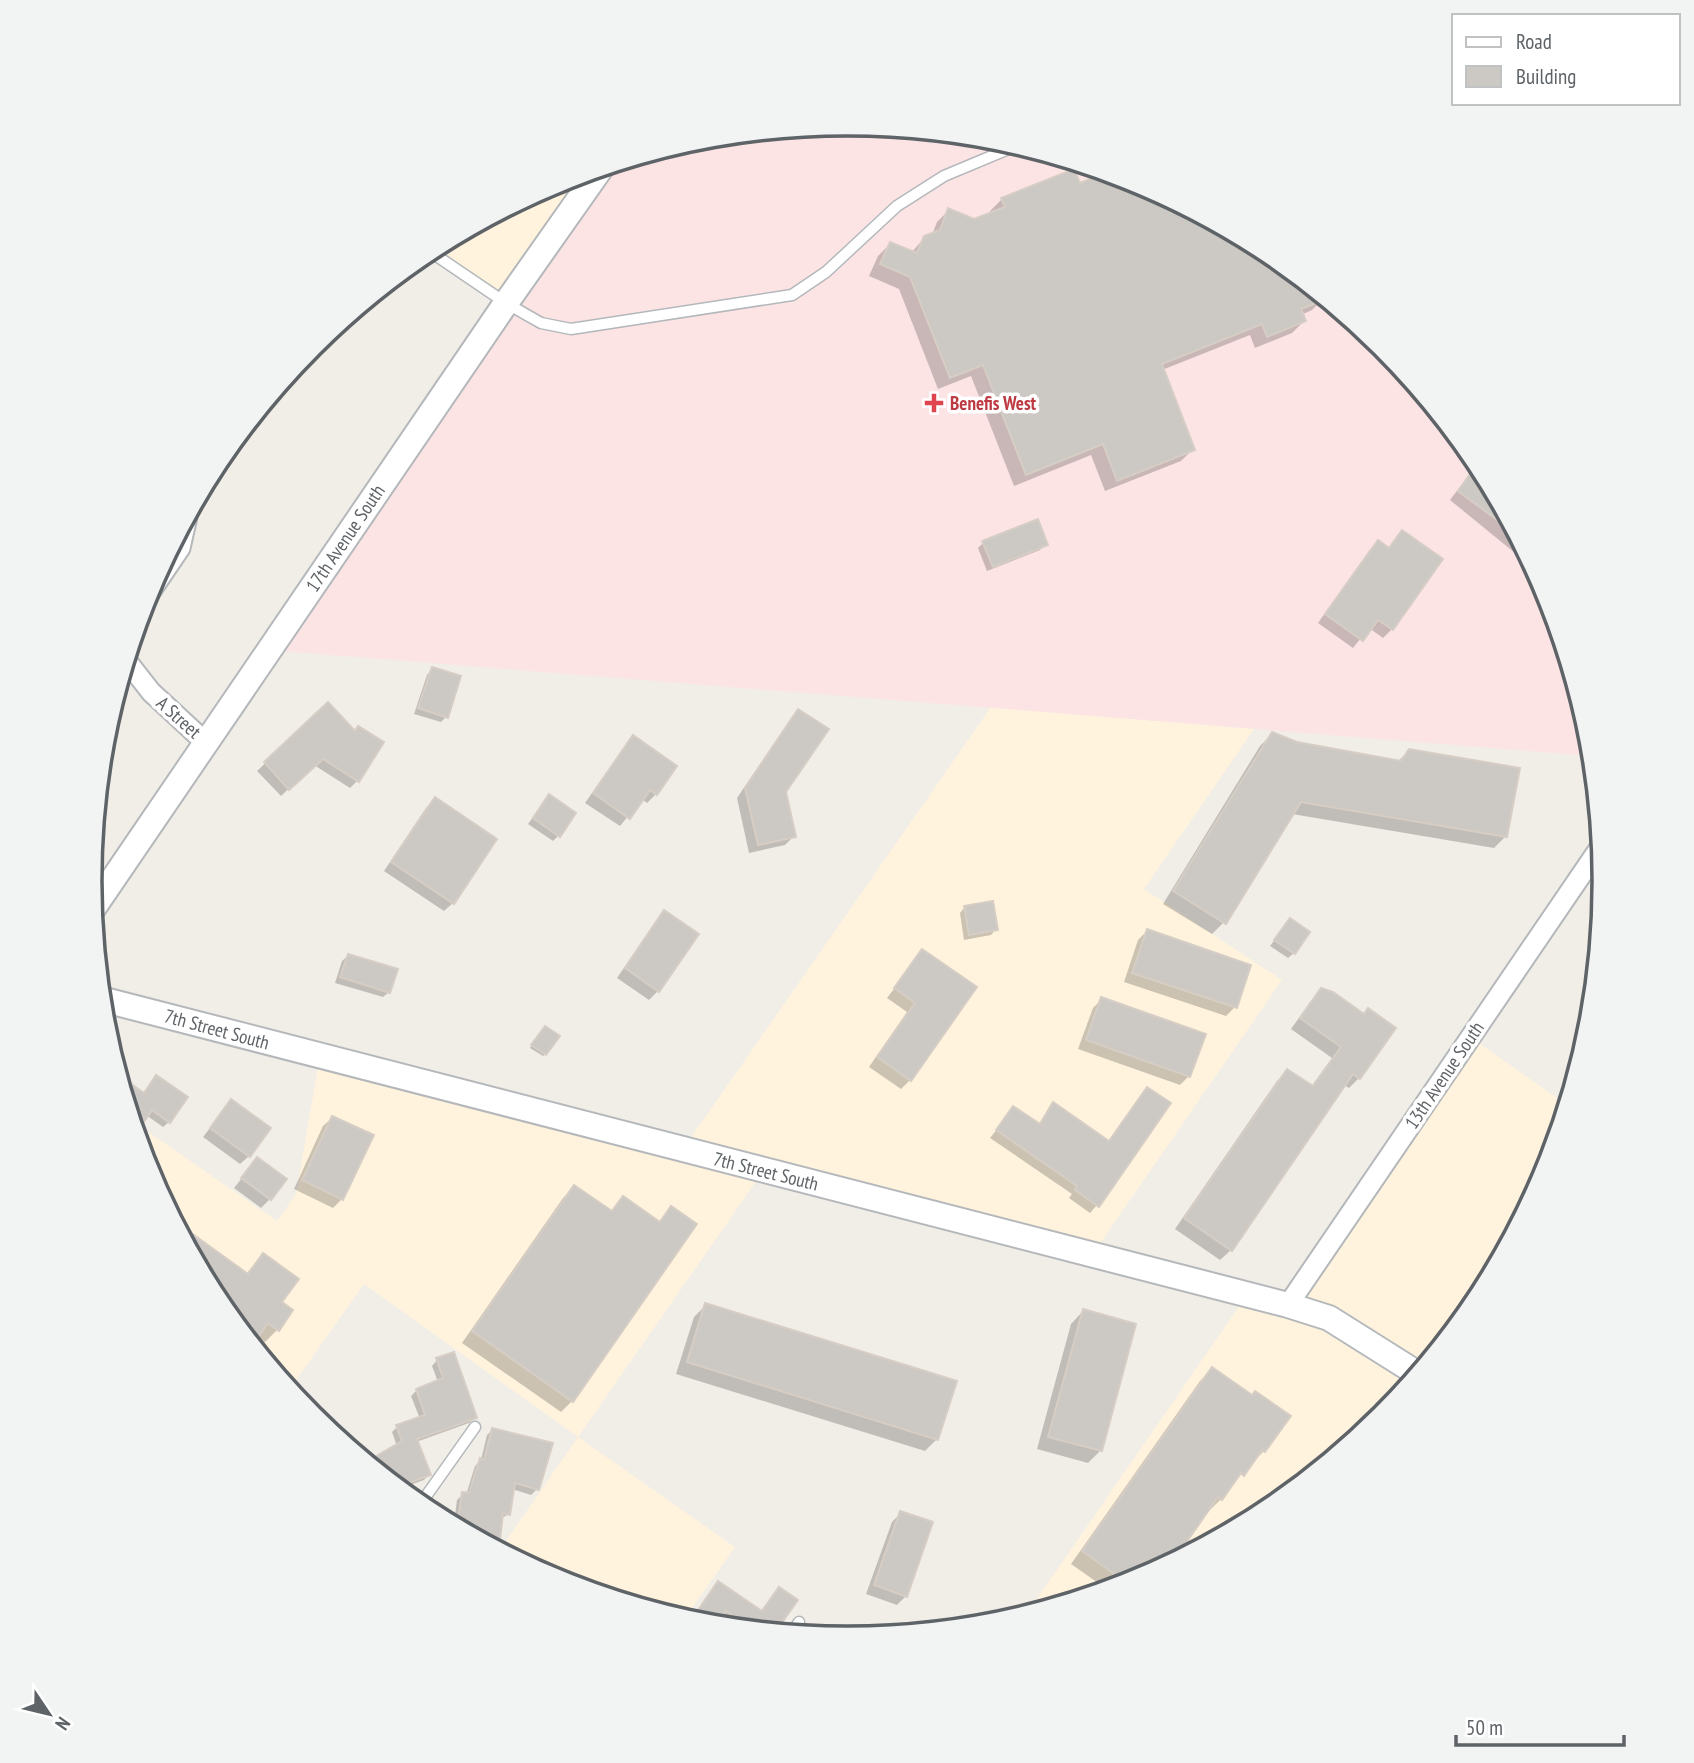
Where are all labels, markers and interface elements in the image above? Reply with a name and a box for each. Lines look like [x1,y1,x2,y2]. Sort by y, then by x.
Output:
legend [1452,14,1680,105]
text: Road [1516,28,1552,55]
text: Building [1516,63,1576,90]
place label: Benefis West [950,391,1037,415]
marker: Benefis West [924,393,944,413]
street label: 17th Avenue South [300,480,390,596]
street label: A Street [152,691,207,744]
street label: 7th Street South [162,1003,272,1055]
street label: 13th Avenue South [1399,1017,1489,1133]
street label: 7th Street South [711,1146,821,1196]
north arrow [14,1679,84,1749]
scale bar [1456,1704,1624,1748]
text: N [50,1713,76,1735]
text: 50 m [1466,1714,1503,1741]

